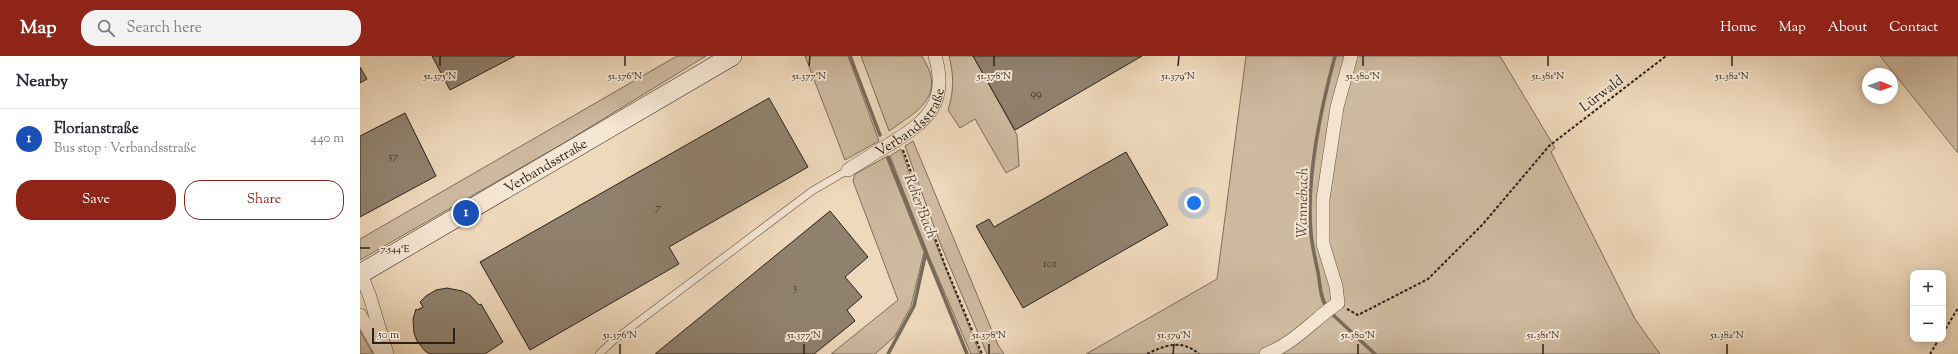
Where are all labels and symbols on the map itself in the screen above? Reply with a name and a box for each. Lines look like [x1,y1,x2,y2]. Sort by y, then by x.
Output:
north arrow [1862,68,1898,104]
text: 51.375°N [423,69,456,84]
text: 51.376°N [607,69,642,84]
text: 51.377°N [791,69,826,84]
text: 51.378°N [976,69,1011,84]
text: 51.379°N [1160,69,1195,84]
text: 51.380°N [1345,69,1380,84]
text: 51.381°N [1531,69,1564,84]
text: 51.382°N [1714,69,1749,84]
street label: Lürwald [1576,71,1628,118]
house number: 99 [1030,85,1042,103]
street label: Verbandsstraße [872,87,951,162]
street label: Verbandsstraße [501,135,592,199]
house number: 37 [388,148,398,166]
water label: Wannebach [1292,167,1315,238]
water label: Reher Bach [898,171,942,242]
your location [1184,193,1204,213]
pin: 1 [453,198,479,228]
house number: 7 [655,199,661,217]
text: 7.544°E [380,242,410,257]
house number: 101 [1043,255,1057,273]
house number: 3 [793,279,798,297]
scale bar [372,326,455,345]
text: 51.376°N [602,328,637,343]
text: 51.377°N [786,328,821,343]
text: 51.378°N [971,328,1006,343]
text: 51.379°N [1156,328,1191,343]
text: 51.380°N [1340,328,1375,343]
text: 51.381°N [1526,328,1559,343]
text: 51.382°N [1709,328,1744,343]

